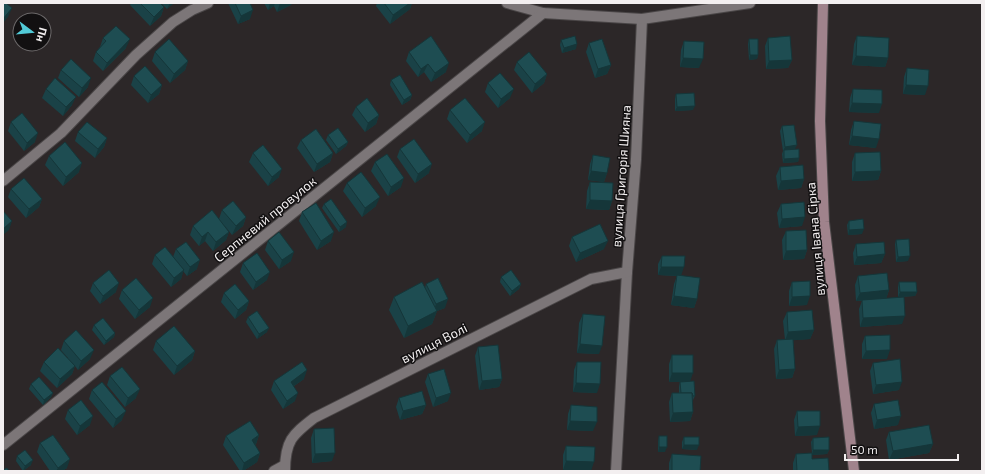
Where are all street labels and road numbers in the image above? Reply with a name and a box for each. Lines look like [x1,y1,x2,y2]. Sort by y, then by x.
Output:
street label: вулиця Григорія Шияна [608,104,634,248]
street label: Серпневий провулок [211,173,319,265]
street label: вулиця Івана Сірка [802,181,828,297]
street label: вулиця Волі [398,319,470,367]

